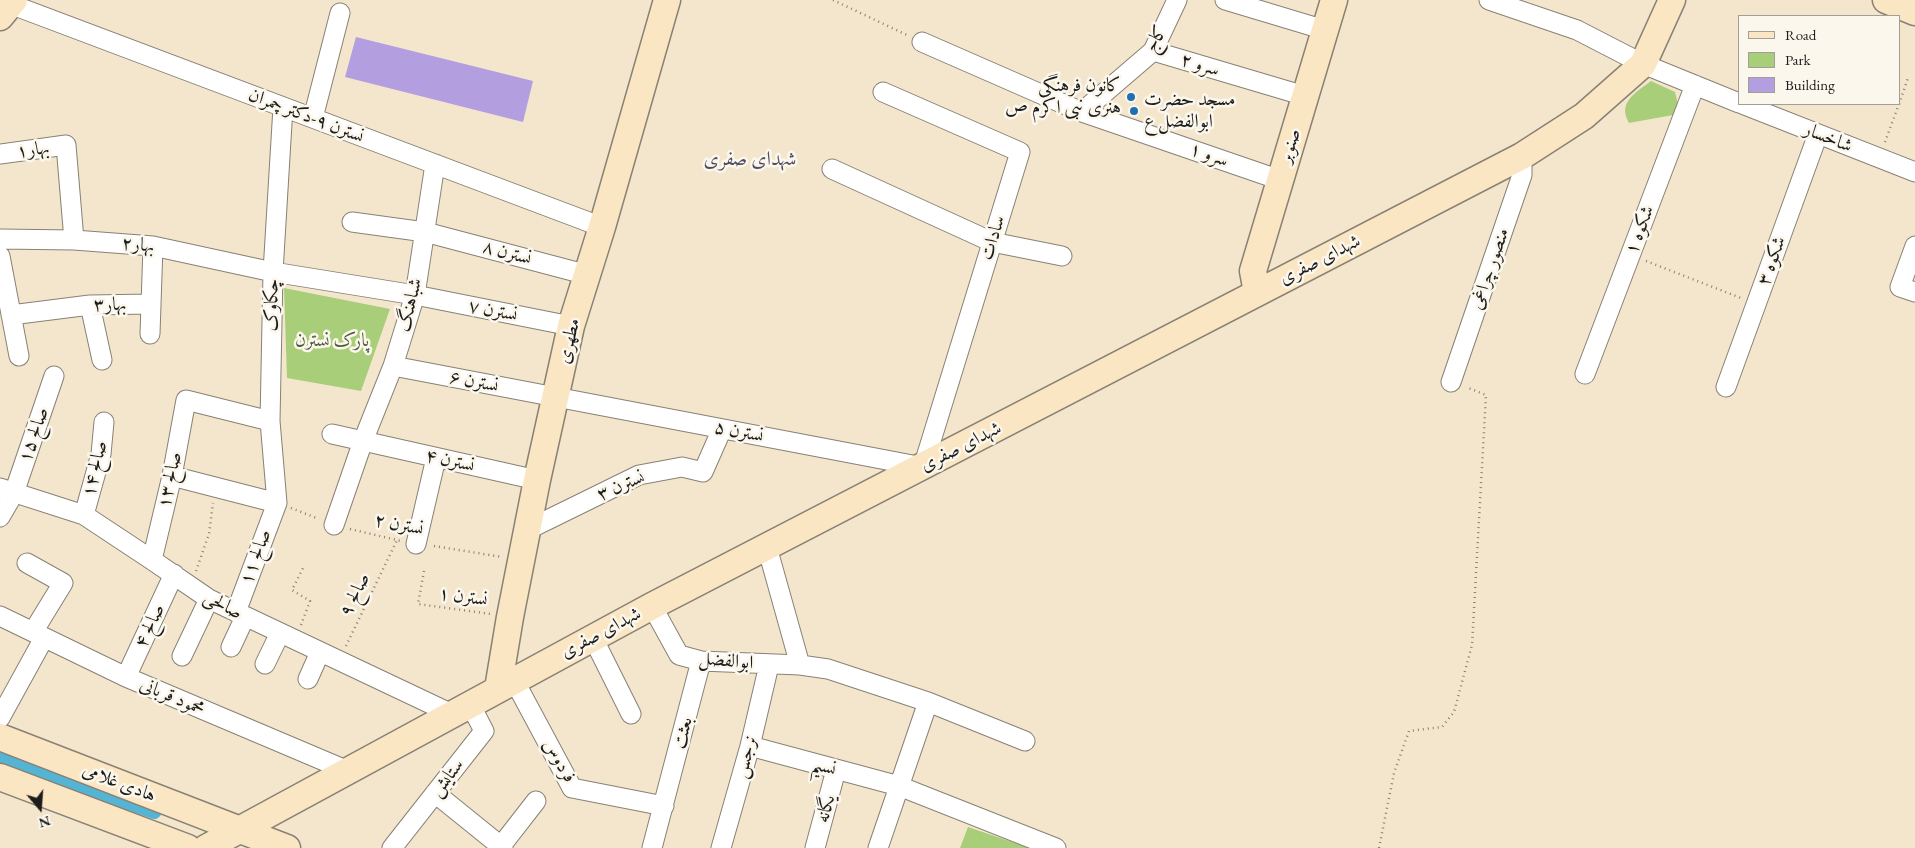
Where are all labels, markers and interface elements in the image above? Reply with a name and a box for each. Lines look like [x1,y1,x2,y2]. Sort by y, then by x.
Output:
legend [1738,15,1900,105]
street label: کاج [1139,21,1173,57]
text: Road [1785,25,1816,44]
street label: سرو ۲ [1178,48,1222,82]
text: Park [1785,50,1811,69]
place label: کانون فرهنگی هنری نبی اکرم ص [1005,75,1121,119]
text: Building [1785,75,1835,94]
street label: نسترن ۹-دکتر چمران [245,84,367,148]
place label: مسجد حضرت ابوالفضل ع [1144,89,1235,133]
marker: کانون فرهنگی هنری نبی اکرم ص [1125,91,1137,103]
marker: مسجد حضرت ابوالفضل ع [1128,105,1140,117]
street label: شاخسار [1800,118,1856,158]
street label: صنوبر [1274,126,1306,166]
street label: بهار۱ [15,137,51,163]
street label: سرو ۱ [1187,138,1231,172]
district label: شهدای صفری [704,148,796,172]
street label: شکوه ۱ [1620,202,1660,258]
street label: سادات [975,213,1011,263]
street label: منصور چراغی [1465,225,1515,313]
street label: شهدای صفری [1276,230,1364,290]
street label: بهار۲ [120,232,156,258]
street label: شکوه ۳ [1753,233,1791,289]
street label: نسترن ۸ [480,236,534,270]
street label: شباهنگ [392,276,428,334]
street label: چکاوک [260,278,284,332]
street label: بهار۳ [93,293,127,317]
street label: نسترن ۷ [466,295,520,327]
street label: مطهری [552,316,586,366]
park label: پارک نسترن [295,330,369,352]
street label: نسترن ۶ [447,366,501,398]
street label: صالح ۱۵ [14,404,54,466]
street label: نسترن ۵ [712,416,766,448]
street label: شهدای صفری [917,417,1005,477]
street label: صالح ۱۴ [77,439,113,499]
street label: نسترن ۴ [423,444,477,478]
street label: صالح ۱۳ [153,450,187,510]
street label: نسترن ۳ [594,466,648,506]
street label: نسترن ۲ [372,509,426,541]
street label: صالح ۱۱ [236,526,276,588]
street label: صالح ۹ [335,569,375,621]
street label: نسترن ۱ [437,582,489,612]
street label: صالحی [200,585,246,625]
street label: صالح ۴ [130,600,170,652]
street label: شهدای صفری [557,602,645,664]
street label: ابوالفضل [698,647,754,675]
street label: محمود قربانی [136,673,208,721]
street label: بعثت [668,715,698,751]
street label: نرجس [729,733,763,781]
street label: فردوس [537,735,581,787]
street label: نسیم [809,753,839,781]
street label: ستایش [425,754,469,802]
street label: هادی غلامی [79,759,159,807]
north arrow [15,783,65,833]
street label: یگانه [811,793,841,825]
text: N [36,812,53,833]

